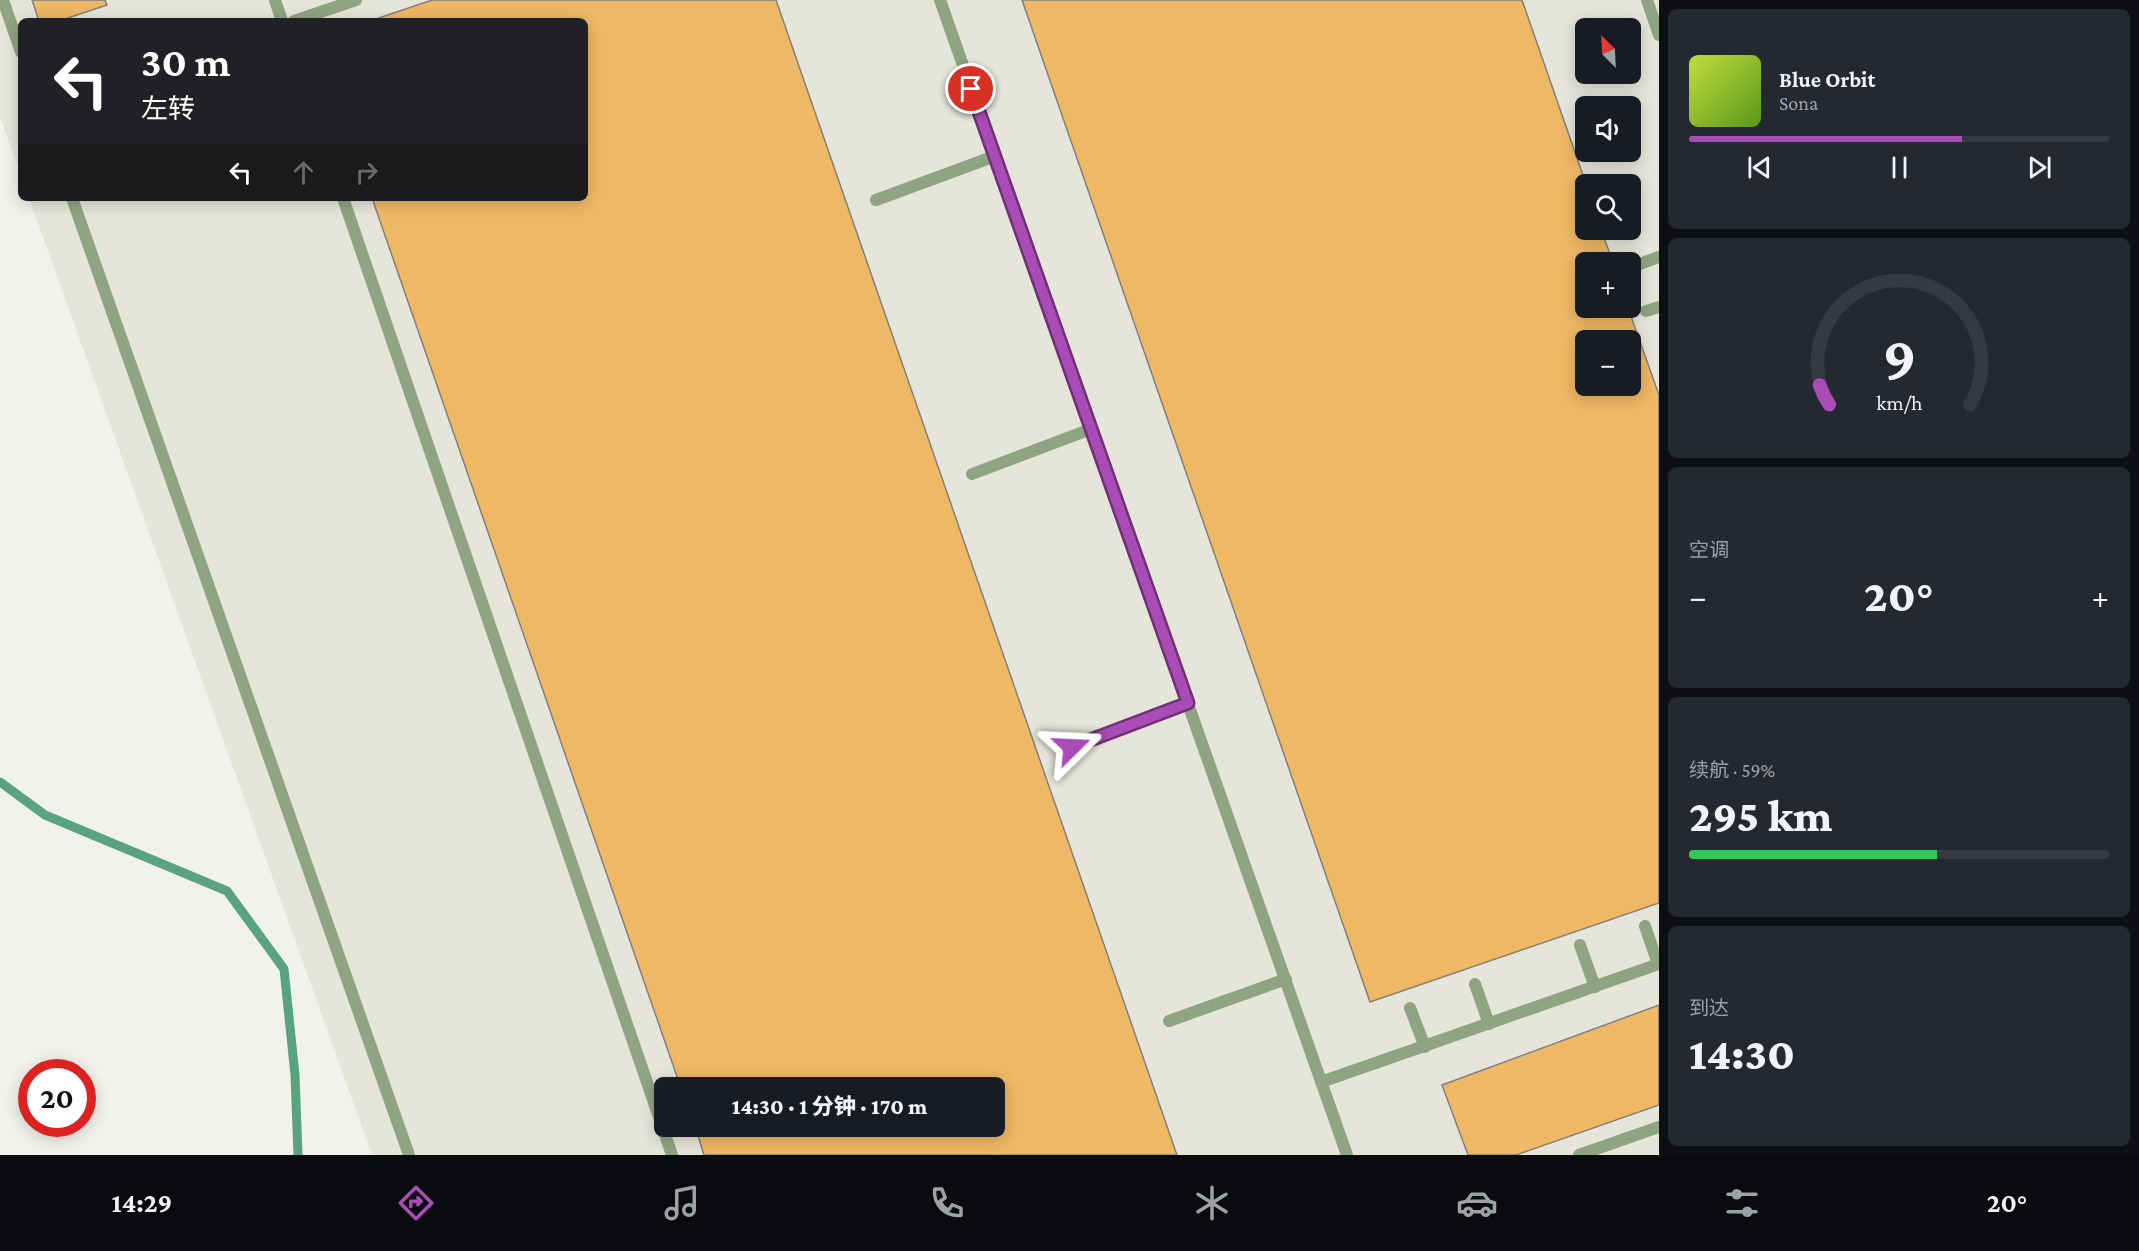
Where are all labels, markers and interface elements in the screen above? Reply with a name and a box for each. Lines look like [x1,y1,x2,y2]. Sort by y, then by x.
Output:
north arrow [1575,18,1641,84]
map controls [1575,18,1641,396]
text: 30 m [141,38,231,85]
icon: left [42,42,120,120]
pin [945,63,996,114]
text: Blue Orbit [1779,67,1875,92]
icon: arrive [954,72,987,105]
text: Sona [1779,92,1818,114]
text: 左转 [141,94,195,124]
button: sound [1575,96,1641,162]
icon: previous [1743,151,1776,184]
icon: pause [1883,151,1916,184]
icon: next [2023,151,2056,184]
icon: left [224,156,257,189]
icon: ahead [287,156,320,189]
icon: right [350,156,383,189]
button: search [1575,174,1641,240]
button: + [1575,252,1641,318]
text: 9 [1882,323,1916,392]
button: − [1575,330,1641,396]
text: km/h [1876,392,1923,416]
text: 空调 [1689,539,1729,561]
text: 20° [1864,571,1934,621]
text: − [1689,578,1706,615]
text: + [2092,578,2109,615]
position arrow [1040,715,1104,779]
text: 续航 · 59% [1689,759,1775,781]
text: 295 km [1689,791,1832,841]
text: 到达 [1689,997,1729,1019]
text: 14:30 [1689,1029,1795,1079]
speed limit sign: 20 [18,1059,96,1137]
text: 14:30 · 1 分钟 · 170 m [732,1094,927,1119]
icon: directions [395,1182,437,1224]
icon: music [661,1182,703,1224]
icon: phone [926,1182,968,1224]
icon: climate [1191,1182,1233,1224]
icon: car [1456,1182,1498,1224]
icon: filters [1721,1182,1763,1224]
text: 14:29 [112,1188,172,1218]
text: 20° [1987,1188,2027,1218]

